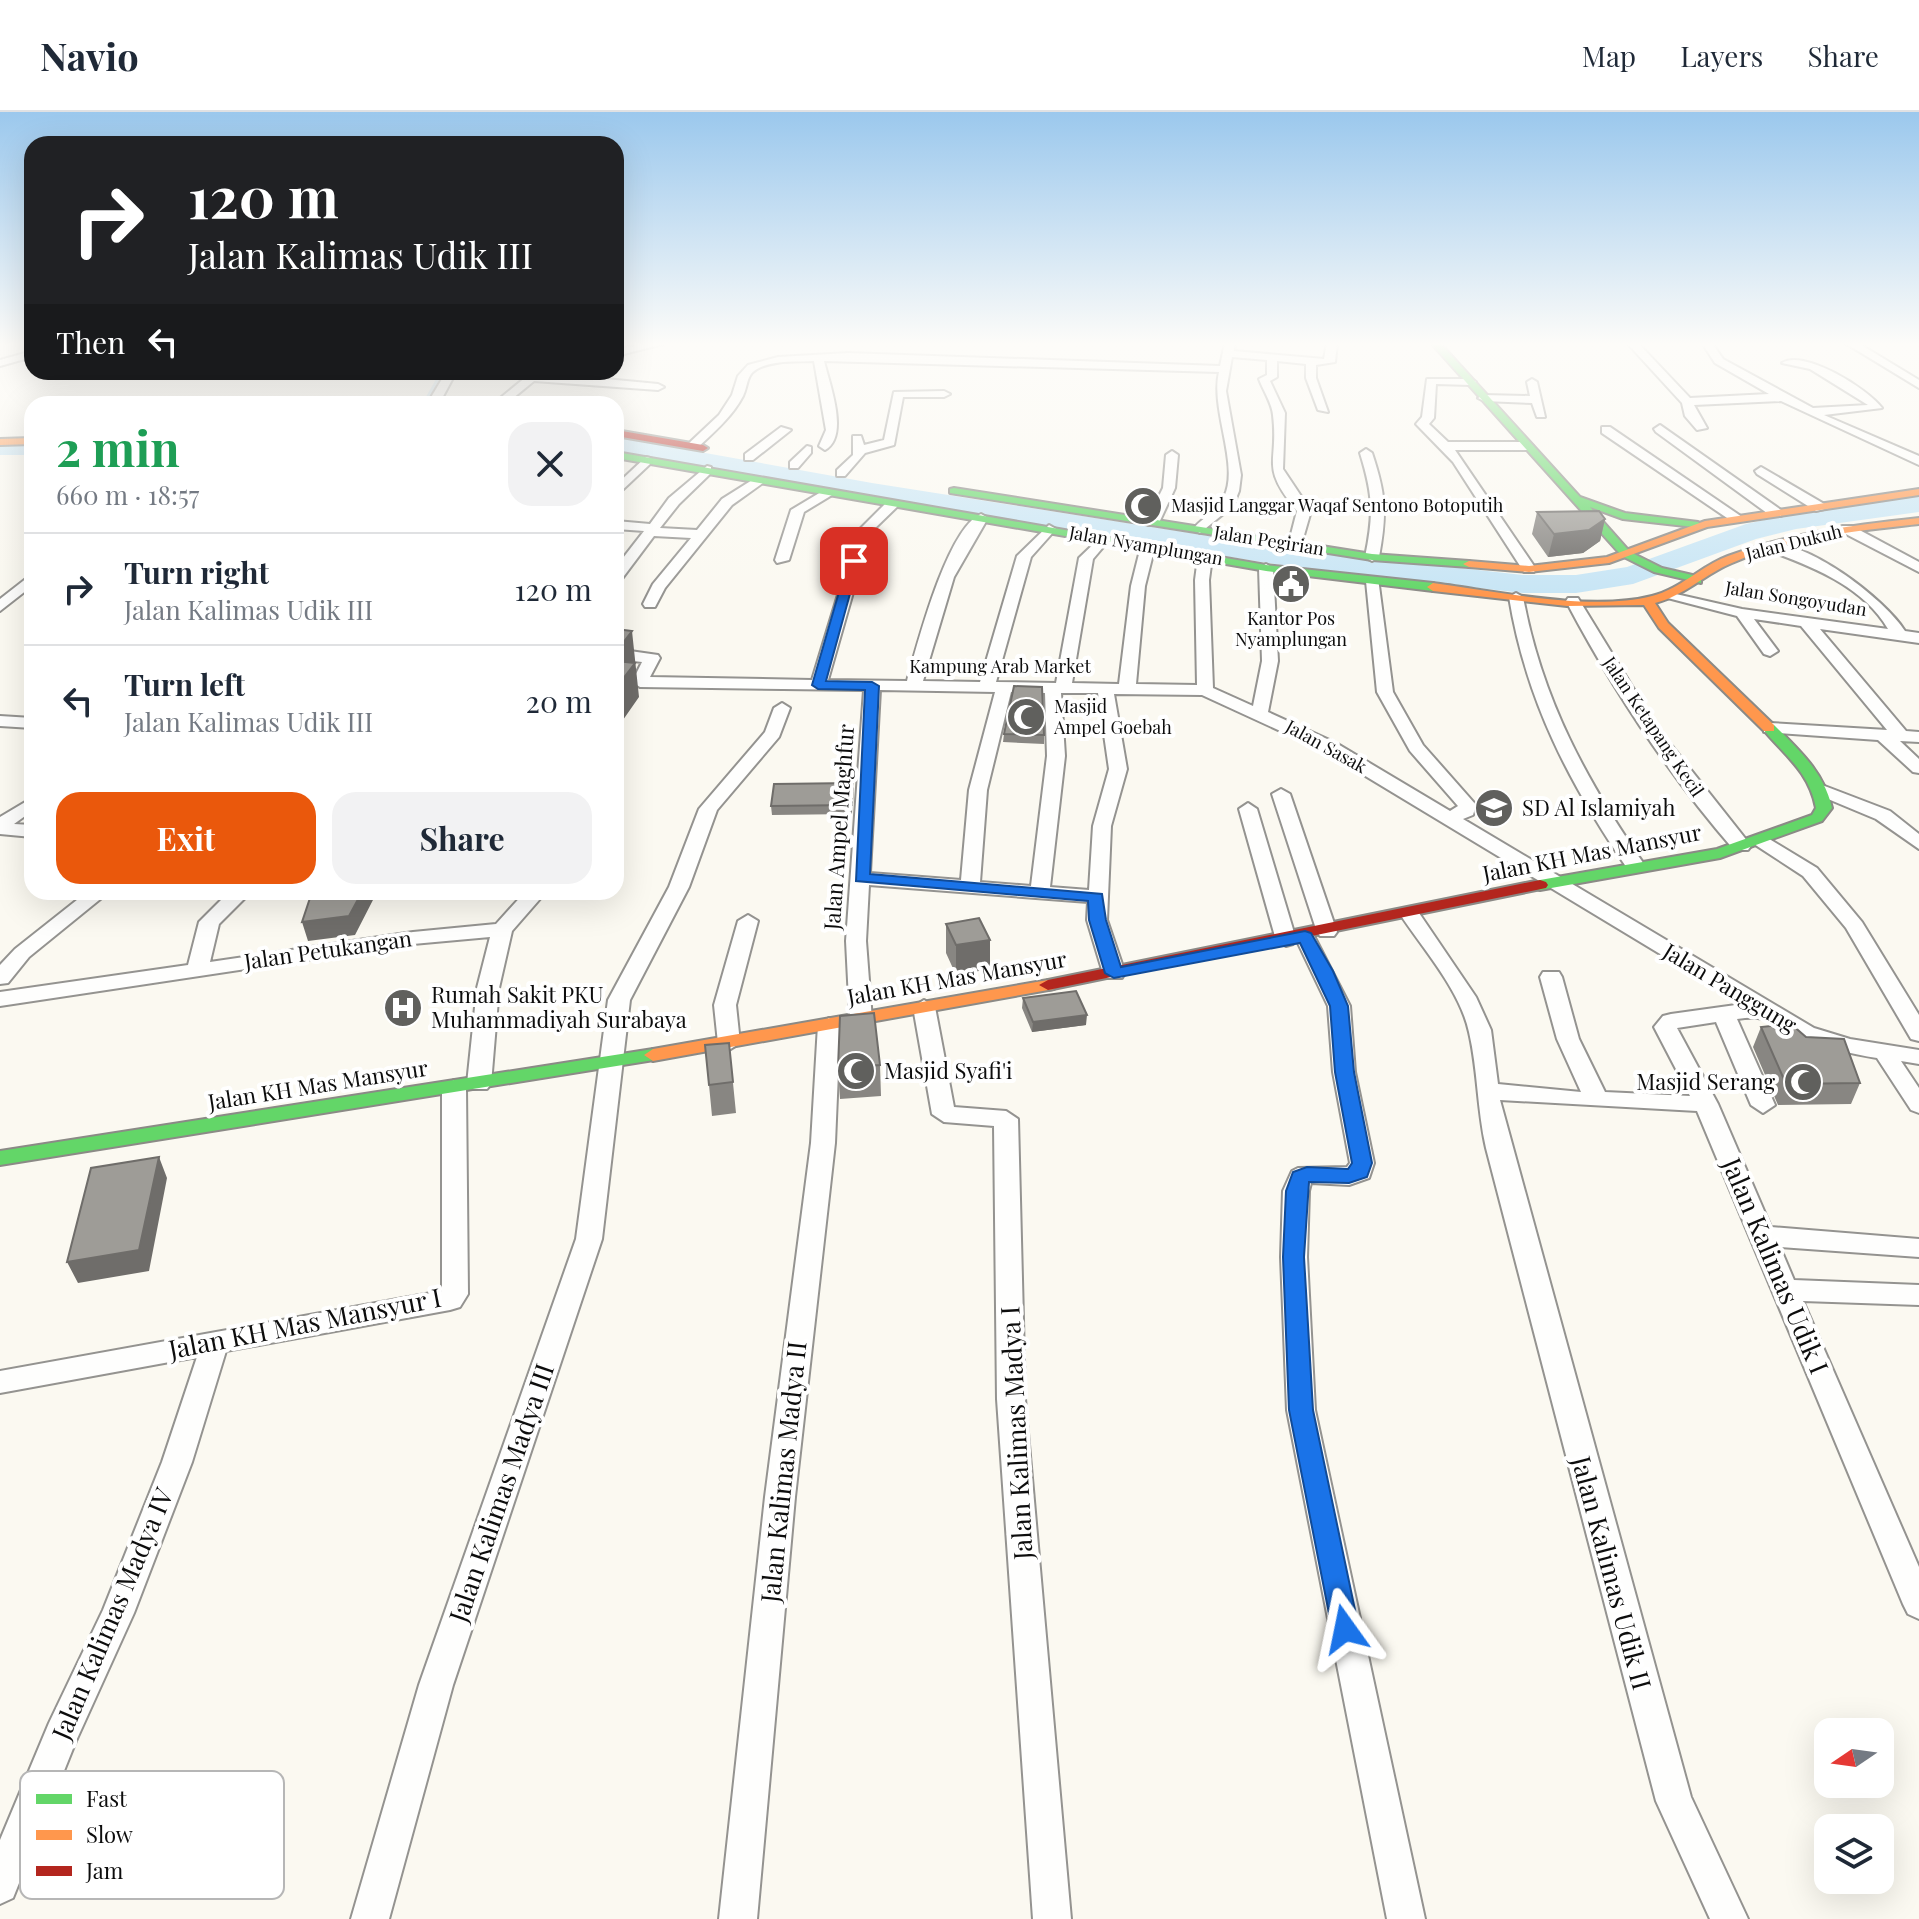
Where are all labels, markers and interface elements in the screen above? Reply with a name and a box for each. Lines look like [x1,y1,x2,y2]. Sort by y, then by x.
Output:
text: Navio [40,30,139,81]
text: Map [1582,37,1636,74]
text: Layers [1680,37,1763,74]
text: Share [1807,37,1879,74]
text: 120 m [188,158,339,233]
icon: right [56,168,160,272]
text: Jalan Kalimas Udik III [188,230,533,278]
icon: left [141,320,185,364]
text: Then [56,322,125,362]
text: 2 min [56,415,180,479]
button: close [508,422,592,506]
text: 660 m · 18:57 [56,477,199,512]
mosque icon: Masjid Langgar Waqaf Sentono Botoputih [1122,485,1164,527]
place label: Masjid Langgar Waqaf Sentono Botoputih [1171,493,1504,517]
street label: Jalan Dukuh [1742,518,1845,566]
street label: Jalan Nyamplungan [1066,519,1225,570]
street label: Jalan Pegirian [1211,519,1326,561]
pin [820,527,888,595]
icon: arrive [832,539,876,583]
text: Turn right [124,552,269,592]
public building icon: Kantor Pos Nyamplungan [1270,563,1312,605]
icon: right [56,567,100,611]
text: 120 m [514,569,592,609]
street label: Jalan Songoyudan [1723,575,1869,621]
text: Jalan Kalimas Udik III [124,592,373,627]
place label: Kantor Pos Nyamplungan [1235,606,1347,651]
street label: Jalan Ketapang Kecil [1597,651,1710,801]
street label: Kampung Arab Market [909,654,1091,678]
text: Turn left [124,664,245,704]
icon: left [56,679,100,723]
text: 20 m [526,681,592,721]
place label: Masjid Ampel Goebah [1053,694,1172,739]
mosque icon: Masjid Ampel Goebah [1005,696,1047,738]
text: Jalan Kalimas Udik III [124,704,373,739]
street label: Jalan Sasak [1281,713,1371,778]
street label: Jalan Ampel Maghfur [816,723,860,932]
school or university icon: SD Al Islamiyah [1473,787,1515,829]
button: Exit [56,792,316,884]
button: Share [332,792,592,884]
place label: SD Al Islamiyah [1522,792,1675,822]
street label: Jalan KH Mas Mansyur [1479,816,1704,888]
street label: Jalan Petukangan [241,922,414,976]
street label: Jalan Panggung [1657,935,1803,1039]
street label: Jalan KH Mas Mansyur [844,943,1069,1011]
place label: Rumah Sakit PKU Muhammadiyah Surabaya [431,979,687,1034]
hospital icon: Rumah Sakit PKU Muhammadiyah Surabaya [382,987,424,1029]
mosque icon: Masjid Syafi'i [835,1050,877,1092]
street label: Jalan KH Mas Mansyur [205,1052,430,1116]
place label: Masjid Syafi'i [884,1055,1012,1085]
mosque icon: Masjid Serang [1782,1061,1824,1103]
place label: Masjid Serang [1636,1066,1775,1096]
street label: Jalan Kalimas Udik I [1715,1151,1838,1379]
street label: Jalan KH Mas Mansyur I [164,1279,444,1366]
street label: Jalan Kalimas Madya I [991,1305,1040,1562]
street label: Jalan Kalimas Madya II [751,1339,814,1605]
street label: Jalan Kalimas Madya III [440,1358,561,1627]
street label: Jalan Kalimas Udik II [1564,1451,1660,1693]
street label: Jalan Kalimas Madya IV [42,1482,181,1746]
position arrow [1303,1587,1387,1671]
north arrow [1814,1718,1894,1798]
map controls [1814,1718,1894,1894]
legend [20,1771,284,1899]
text: Fast [86,1783,128,1813]
button: layers [1814,1814,1894,1894]
text: Slow [86,1819,133,1849]
text: Jam [85,1855,124,1885]

